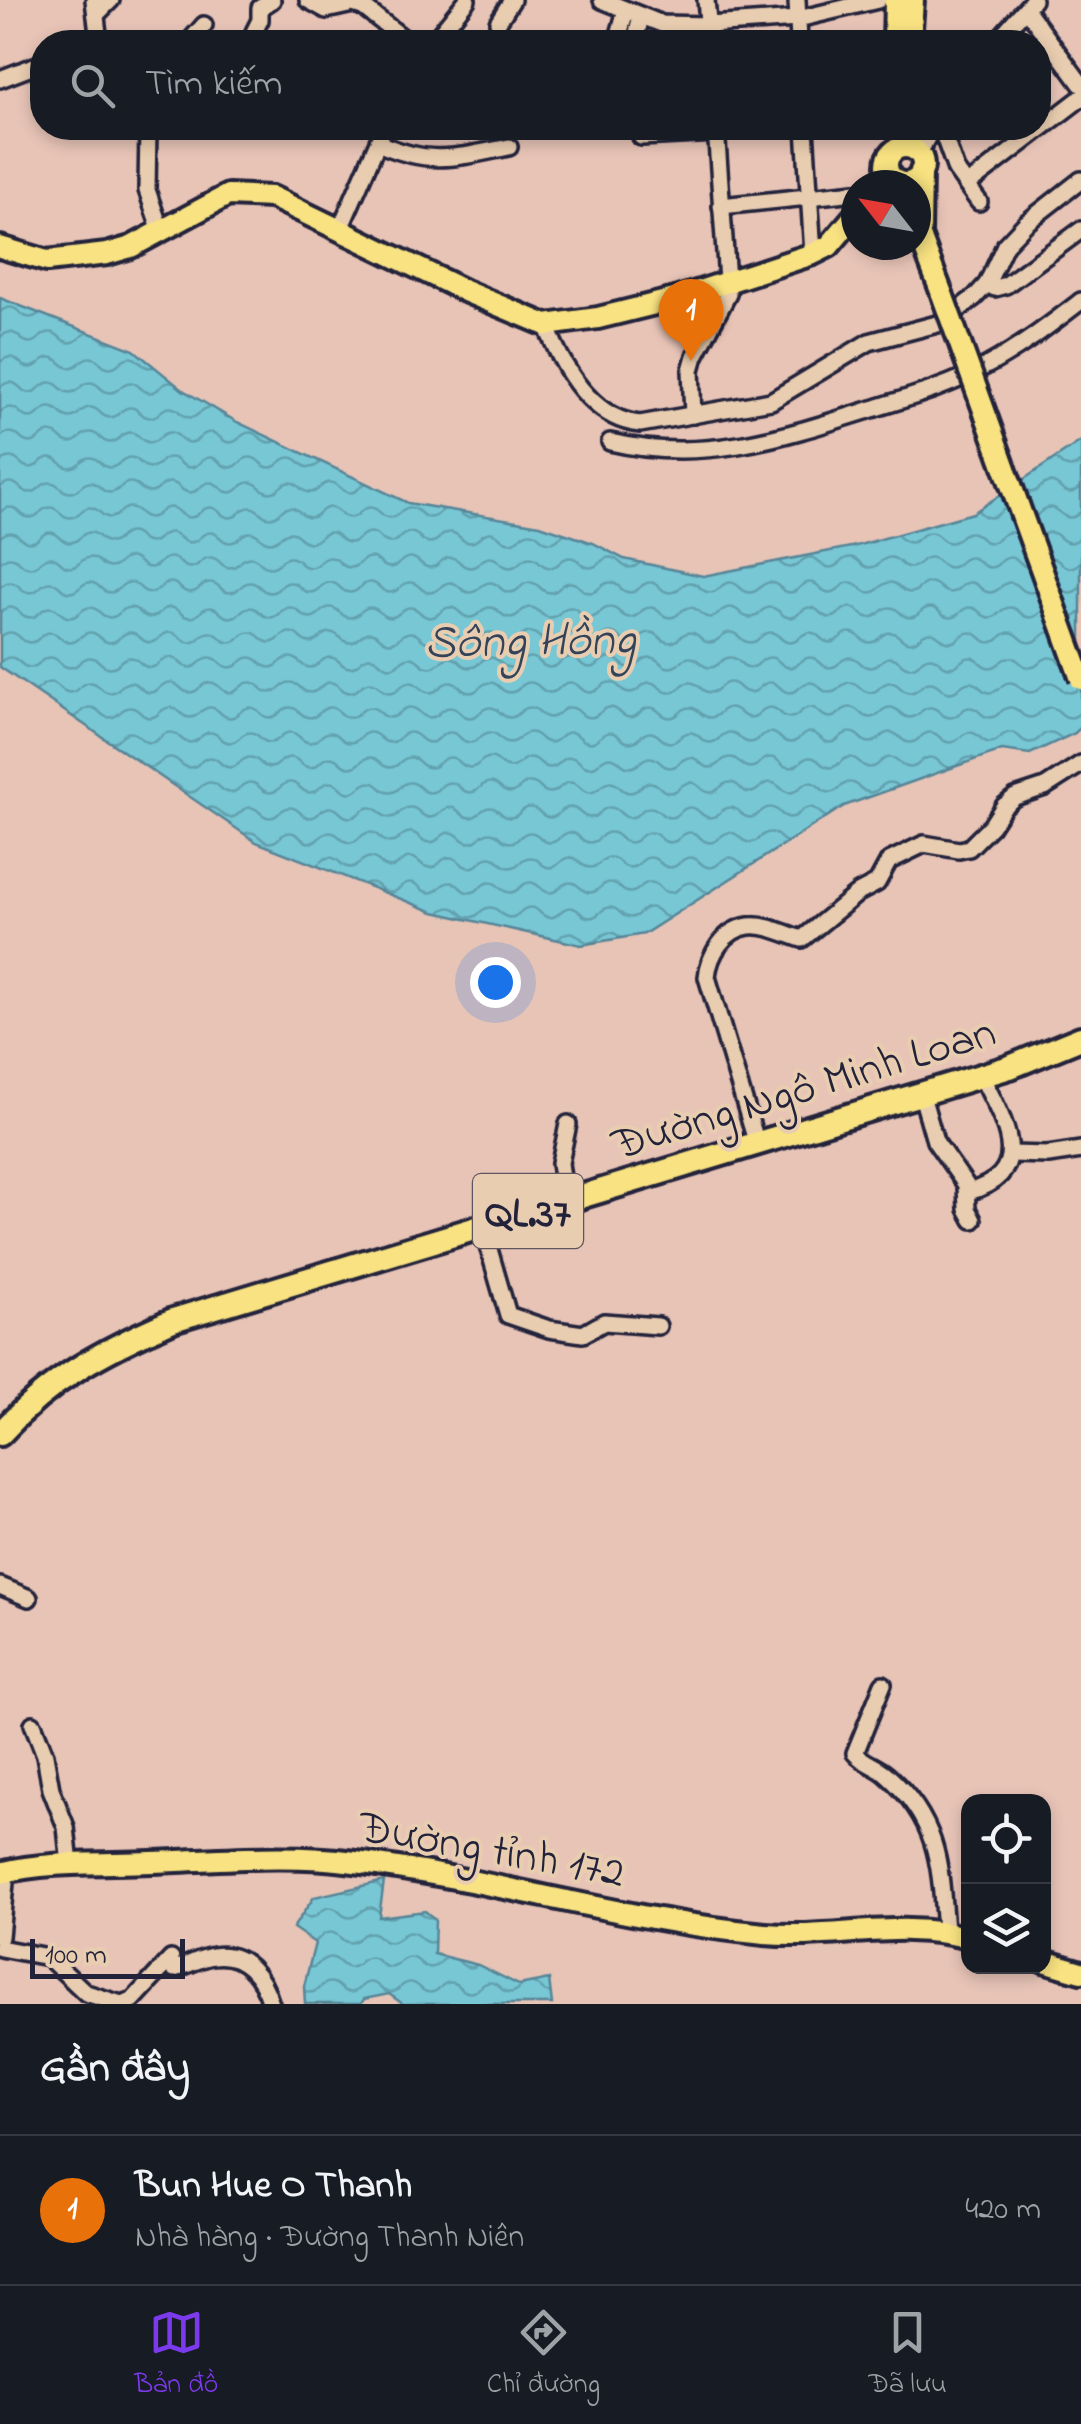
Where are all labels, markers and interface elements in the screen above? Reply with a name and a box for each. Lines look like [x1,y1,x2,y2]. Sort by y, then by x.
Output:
search box [30,30,1051,140]
text: Tìm kiếm [145,57,283,113]
icon: search [65,58,120,113]
north arrow [841,170,931,260]
pin: 1 [658,278,724,361]
water label: Sông Hồng [424,606,638,681]
your location [470,957,521,1008]
street label: Đường Ngô Minh Loan [604,1001,1005,1182]
road number: QL.37 [473,1174,583,1248]
map controls [961,1794,1051,1974]
button: locate [961,1794,1051,1884]
street label: Đường tỉnh 172 [352,1796,629,1909]
button: layers [961,1884,1051,1974]
scale bar [30,1934,185,1978]
text: 100 m [45,1936,107,1977]
text: Gần đây [40,2039,190,2100]
text: Bun Hue O Thanh [135,2159,412,2215]
text: 1 [67,2187,78,2234]
text: 420 m [965,2187,1041,2234]
text: Nhà hàng · Đường Thanh Niên [135,2215,524,2262]
tab: Bản đồ [134,2305,218,2406]
tab: Chỉ đường [487,2305,600,2406]
tab: Đã lưu [869,2305,947,2406]

